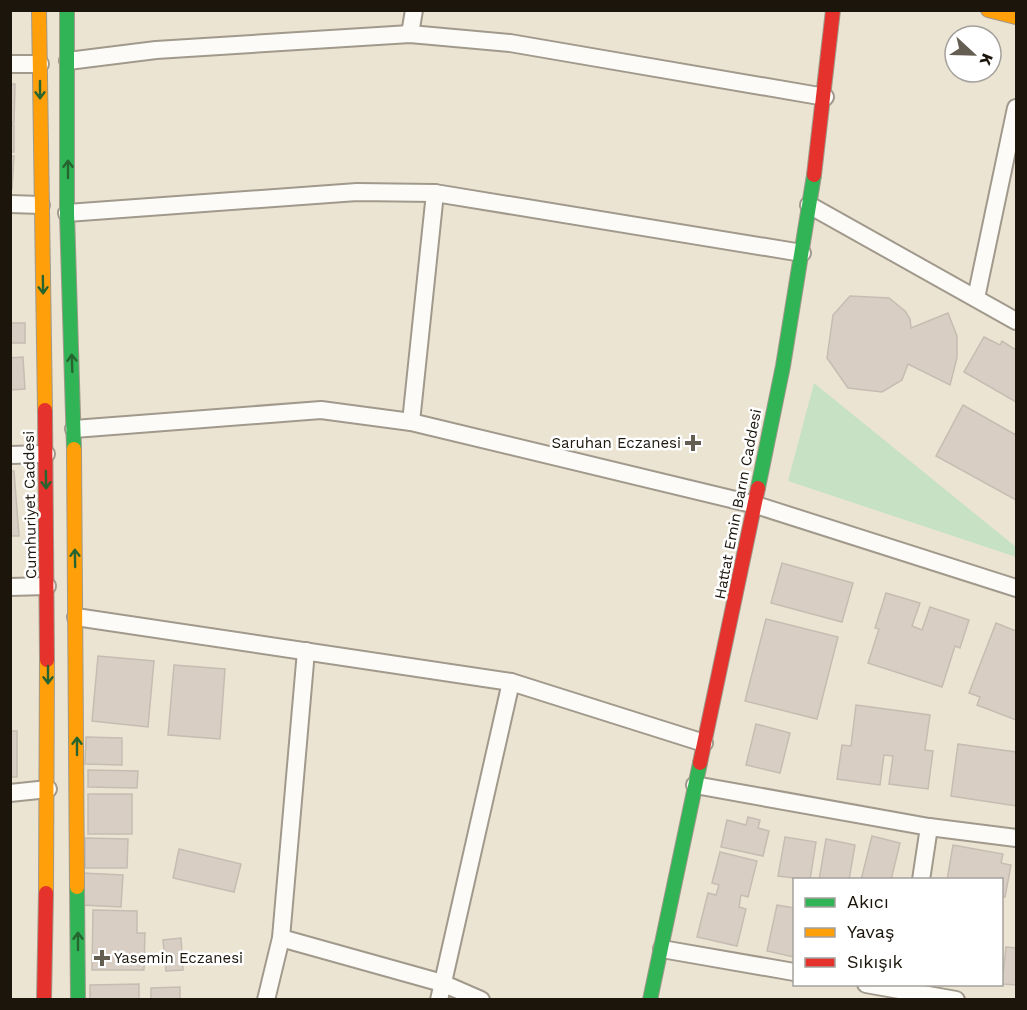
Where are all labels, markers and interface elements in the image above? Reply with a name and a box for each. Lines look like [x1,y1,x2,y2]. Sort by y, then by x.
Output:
north arrow [943,24,1003,84]
text: K [976,51,997,68]
one-way arrow [35,79,46,99]
one-way arrow [62,159,74,179]
one-way arrow [37,274,48,294]
one-way arrow [66,354,78,374]
street label: Hattat Emin Barın Caddesi [711,407,765,601]
street label: Cumhuriyet Caddesi [20,431,40,579]
place label: Saruhan Eczanesi [551,434,681,452]
marker: Saruhan Eczanesi [686,436,700,450]
one-way arrow [40,469,52,489]
one-way arrow [70,549,81,569]
one-way arrow [42,664,53,684]
one-way arrow [71,737,83,757]
legend [793,878,1003,986]
text: Akıcı [847,891,889,912]
text: Yavaş [847,921,894,942]
one-way arrow [72,932,84,952]
place label: Yasemin Eczanesi [114,949,243,967]
marker: Yasemin Eczanesi [95,951,109,965]
text: Sıkışık [847,951,903,972]

